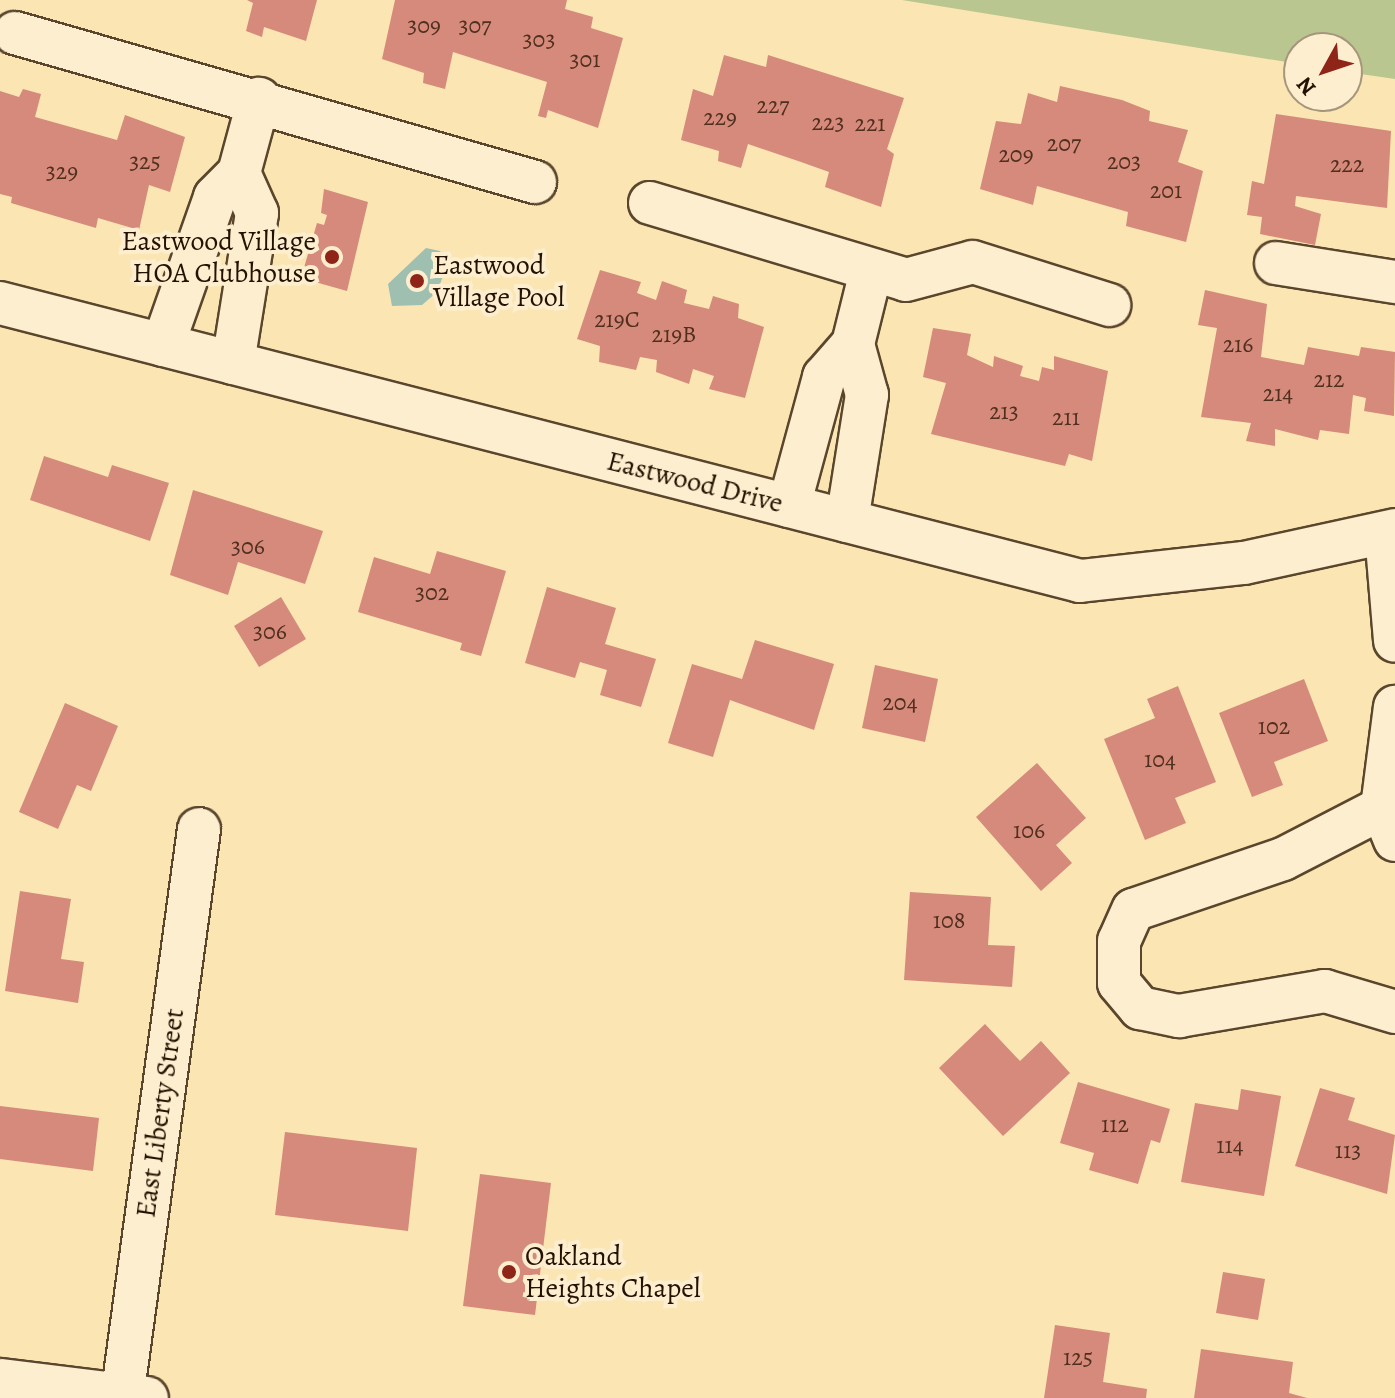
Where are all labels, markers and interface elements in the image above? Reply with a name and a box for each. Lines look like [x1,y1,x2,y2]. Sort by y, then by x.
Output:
house number: 309 [407,12,441,40]
house number: 307 [459,12,491,40]
house number: 303 [523,26,555,54]
north arrow [1283,32,1363,112]
house number: 301 [570,46,600,74]
text: N [1290,70,1323,102]
house number: 227 [757,92,789,120]
house number: 229 [703,104,737,132]
house number: 223 [812,109,844,137]
house number: 221 [854,110,886,138]
house number: 207 [1047,130,1081,158]
house number: 209 [998,141,1034,169]
house number: 325 [129,148,161,176]
house number: 203 [1107,148,1141,176]
house number: 222 [1330,151,1364,179]
house number: 329 [46,158,78,186]
house number: 201 [1150,177,1182,205]
place label: Eastwood Village HOA Clubhouse [122,224,316,290]
marker: Eastwood Village HOA Clubhouse [323,248,341,266]
place label: Eastwood Village Pool [433,248,565,314]
marker: Eastwood Village Pool [408,272,426,290]
house number: 219C [594,306,640,334]
house number: 219B [652,321,696,349]
house number: 216 [1223,331,1253,359]
house number: 212 [1313,366,1345,394]
house number: 214 [1263,380,1293,408]
house number: 213 [989,398,1019,426]
house number: 211 [1052,404,1080,432]
street label: Eastwood Drive [604,444,786,520]
house number: 306 [231,533,265,561]
house number: 302 [415,579,449,607]
house number: 306 [253,618,287,646]
house number: 204 [882,689,918,717]
house number: 102 [1258,713,1290,741]
house number: 104 [1144,746,1176,774]
house number: 106 [1013,817,1045,845]
house number: 108 [933,907,965,935]
street label: East Liberty Street [129,1006,191,1220]
house number: 112 [1101,1111,1129,1139]
house number: 114 [1216,1132,1244,1160]
house number: 113 [1335,1137,1361,1165]
place label: Oakland Heights Chapel [525,1239,701,1305]
marker: Oakland Heights Chapel [500,1263,518,1281]
house number: 125 [1063,1344,1093,1372]

